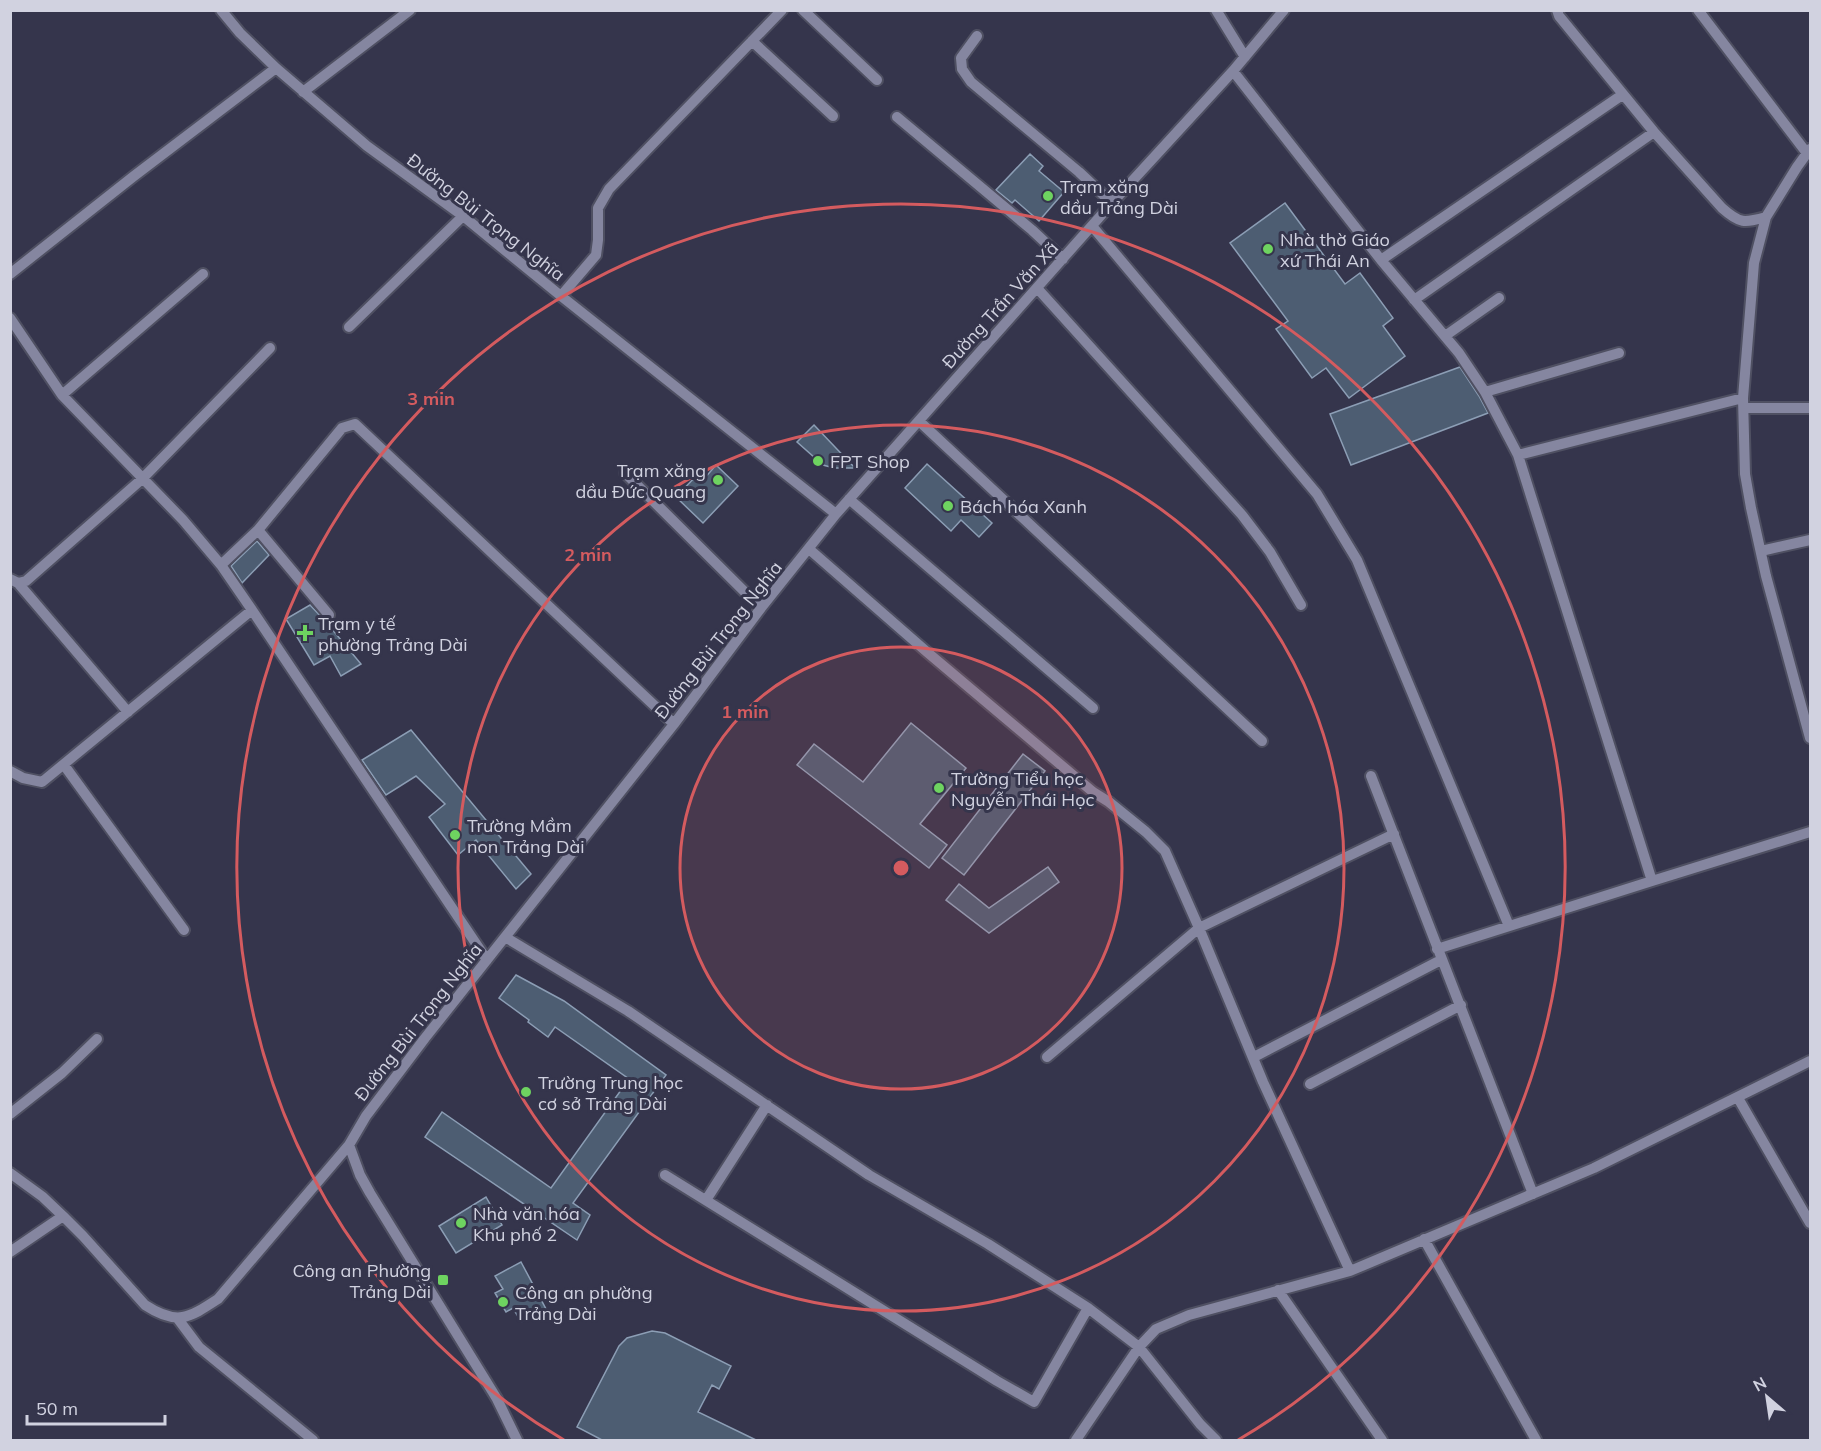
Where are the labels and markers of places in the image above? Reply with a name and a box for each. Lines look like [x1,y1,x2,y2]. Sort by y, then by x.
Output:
place label: Trạm xăng dầu Trảng Dài [1060,175,1178,219]
marker: Trạm xăng dầu Trảng Dài [1041,189,1055,203]
place label: Nhà thờ Giáo xứ Thái An [1280,228,1390,272]
marker: Nhà thờ Giáo xứ Thái An [1261,242,1275,256]
place label: FPT Shop [830,450,910,473]
marker: FPT Shop [811,454,825,468]
place label: Trạm xăng dầu Đức Quang [575,459,706,503]
marker: Trạm xăng dầu Đức Quang [711,473,725,487]
place label: Bách hóa Xanh [960,495,1087,518]
marker: Bách hóa Xanh [941,499,955,513]
place label: Trạm y tế phường Trảng Dài [318,612,468,656]
marker: Trạm y tế phường Trảng Dài [296,624,314,642]
place label: Trường Tiểu học Nguyễn Thái Học [951,767,1094,811]
marker: Trường Tiểu học Nguyễn Thái Học [932,781,946,795]
place label: Trường Mầm non Trảng Dài [467,814,585,858]
marker: Trường Mầm non Trảng Dài [448,828,462,842]
centre of rings [891,858,911,878]
place label: Trường Trung học cơ sở Trảng Dài [538,1071,683,1115]
marker: Trường Trung học cơ sở Trảng Dài [519,1085,533,1099]
place label: Nhà văn hóa Khu phố 2 [473,1202,580,1246]
marker: Nhà văn hóa Khu phố 2 [454,1216,468,1230]
place label: Công an Phường Trảng Dài [293,1259,431,1303]
marker: Công an Phường Trảng Dài [436,1273,450,1287]
place label: Công an phường Trảng Dài [515,1281,653,1325]
marker: Công an phường Trảng Dài [496,1295,510,1309]

